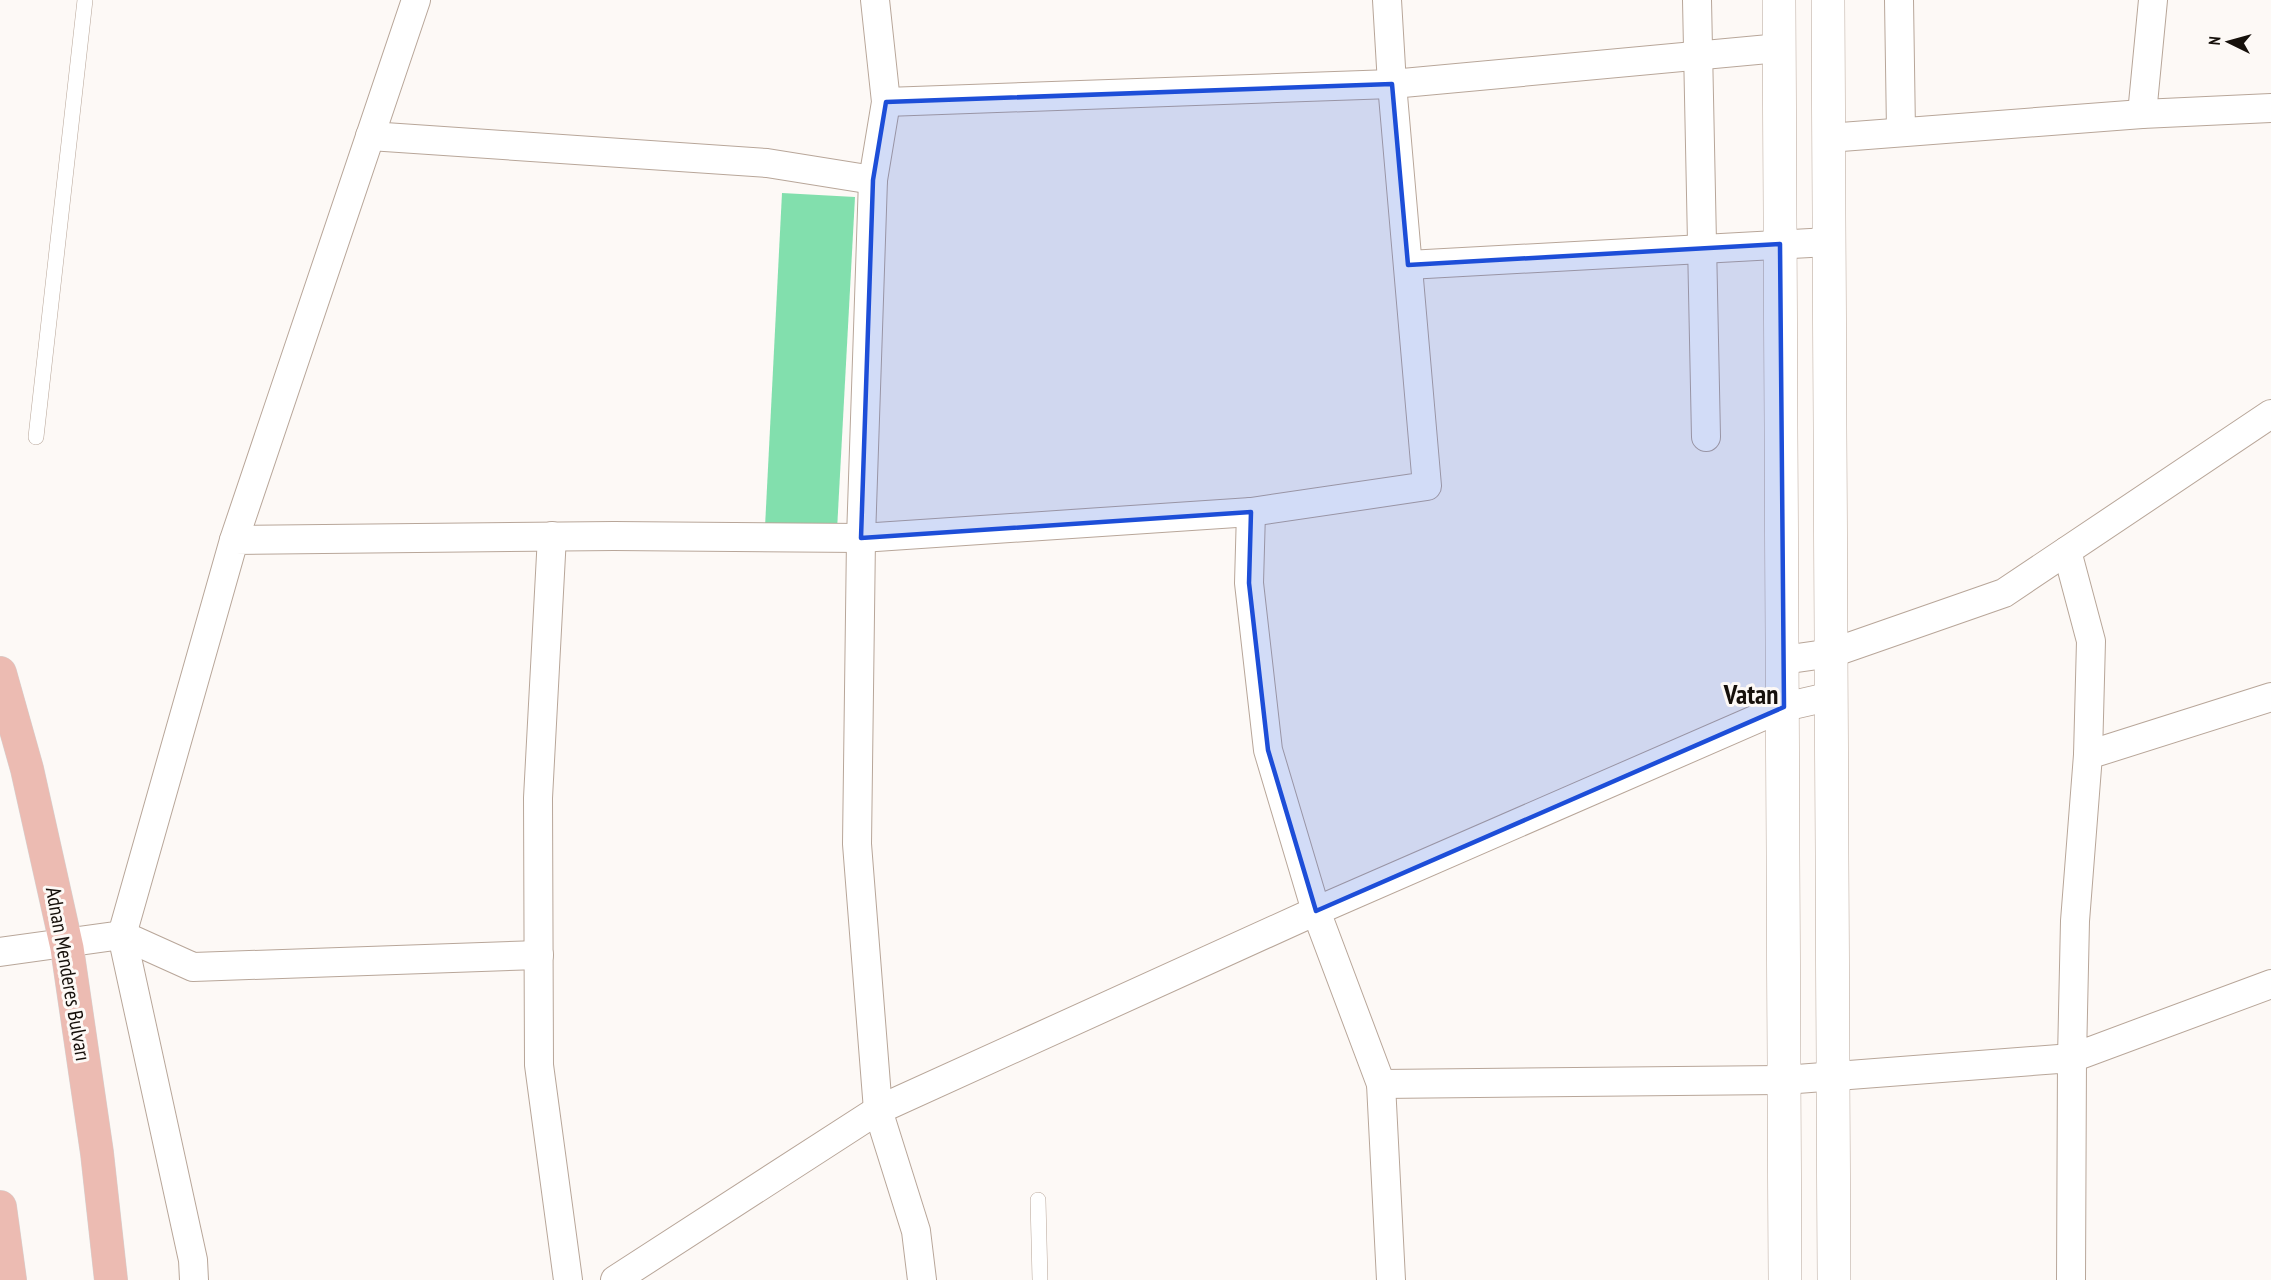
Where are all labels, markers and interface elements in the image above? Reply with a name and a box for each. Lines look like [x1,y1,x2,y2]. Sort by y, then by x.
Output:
north arrow [2199,12,2259,72]
text: N [2204,36,2224,46]
district label: Vatan [1723,677,1778,711]
street label: Adnan Menderes Bulvarı [40,885,97,1063]

